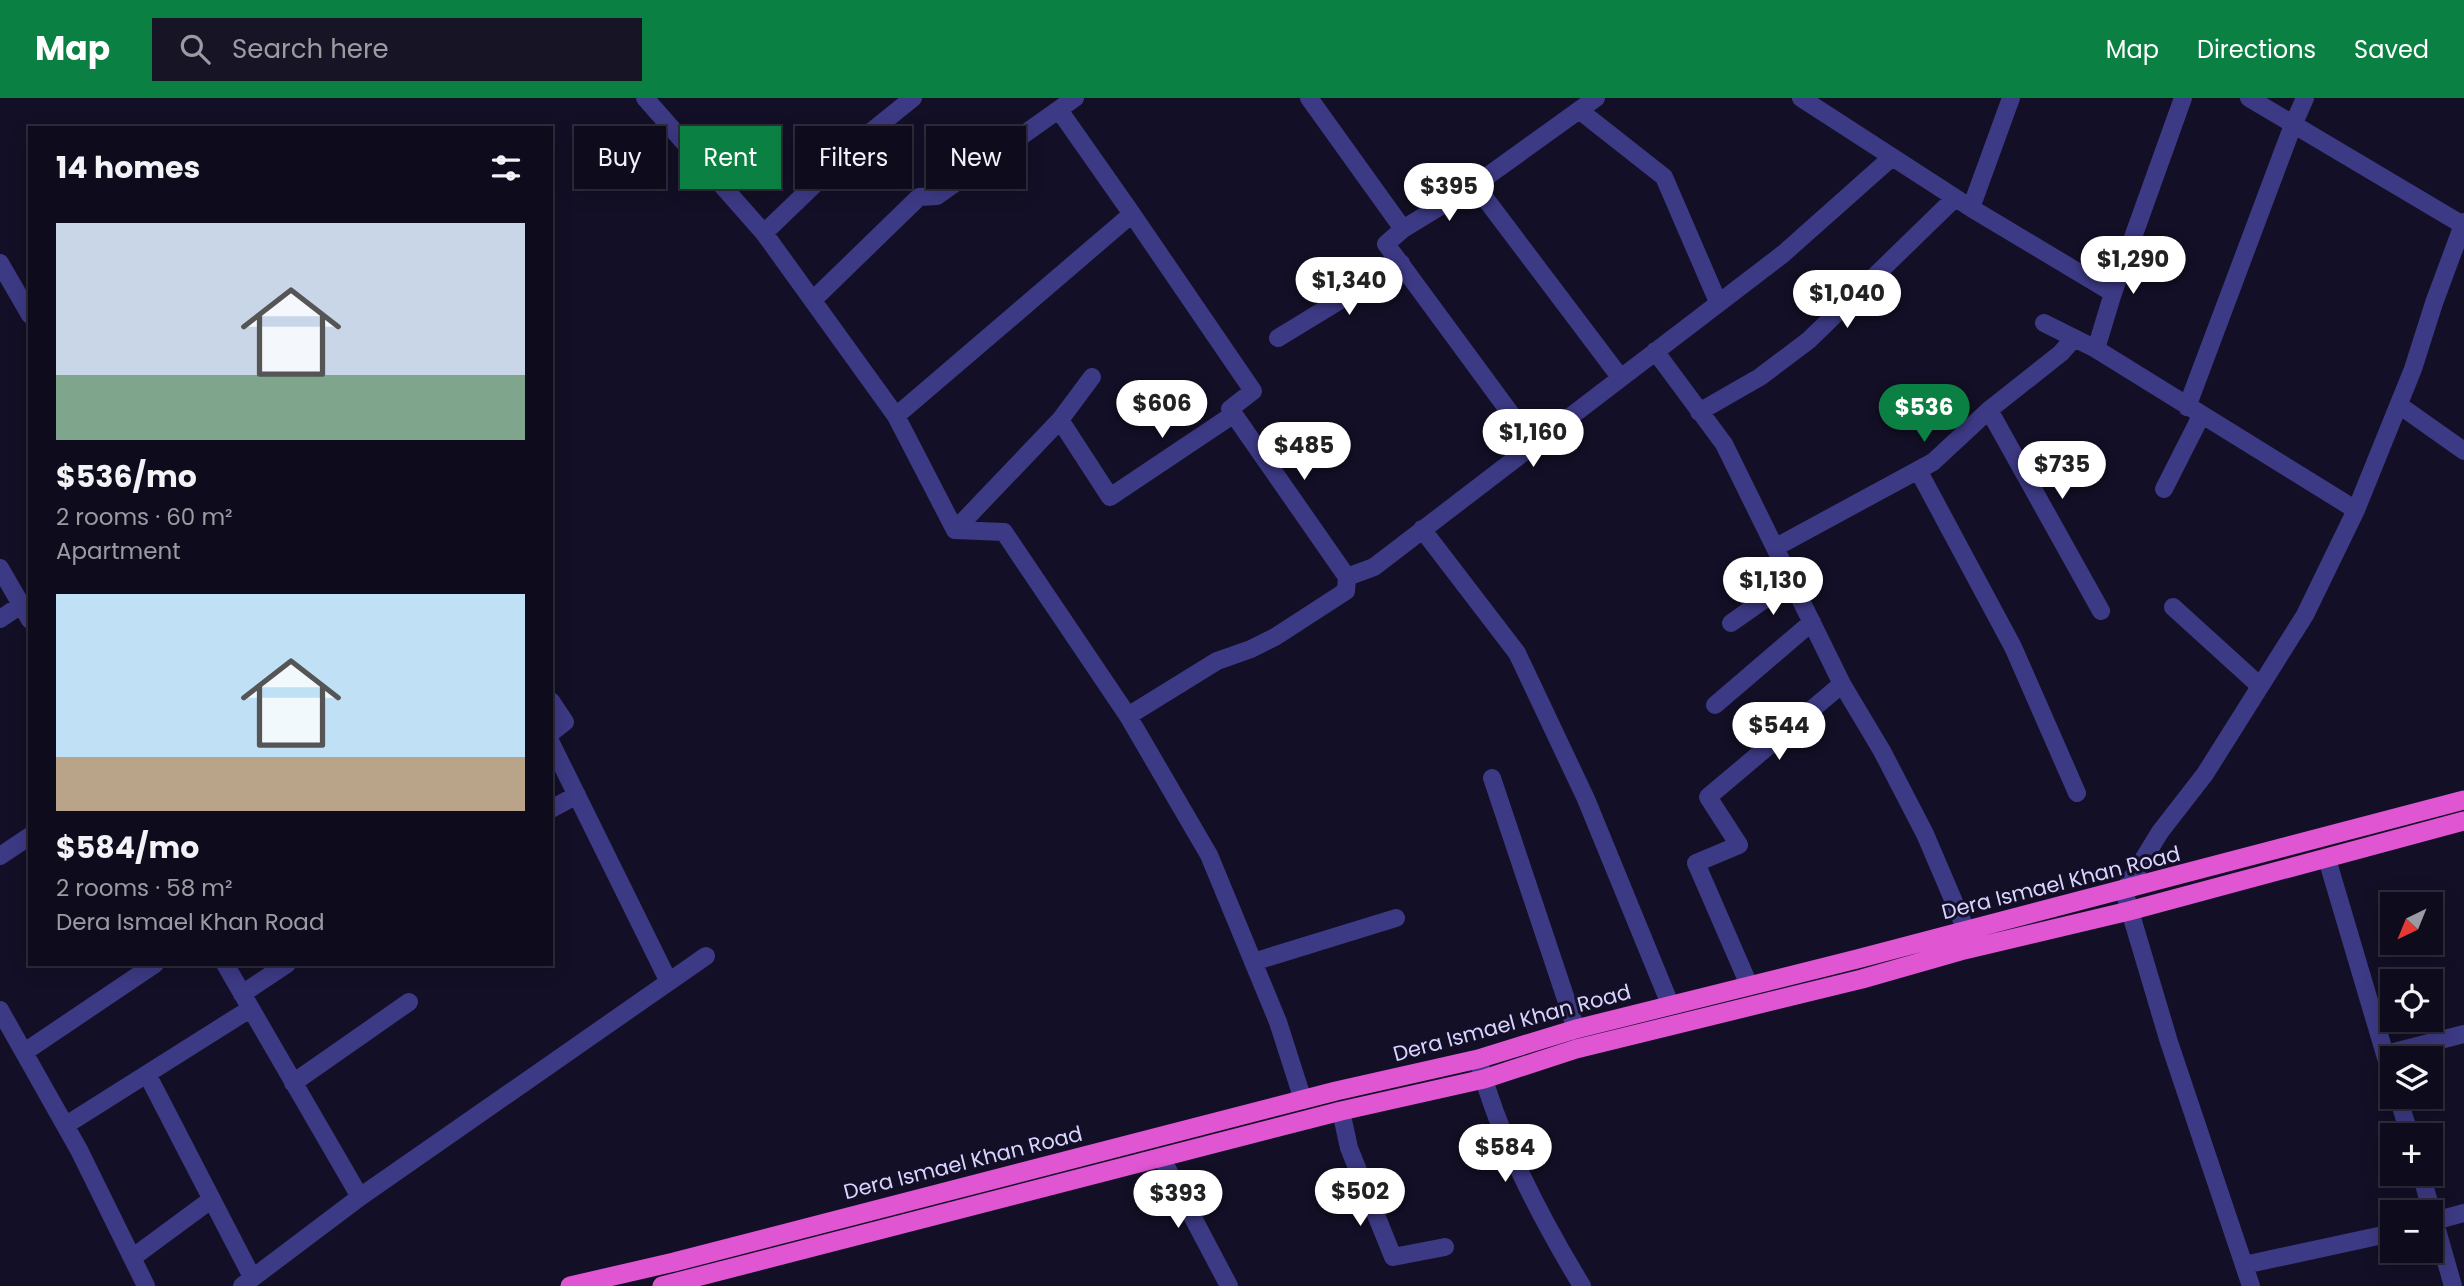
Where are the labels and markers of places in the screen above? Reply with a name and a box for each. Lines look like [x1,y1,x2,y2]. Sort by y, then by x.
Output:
pin: $395 [1408,164,1490,223]
pin: $1,290 [2076,236,2190,296]
pin: $1,340 [1292,258,1406,317]
pin: $1,040 [1790,271,1904,330]
pin: $606 [1121,380,1203,440]
pin: $536 [1883,384,1965,444]
pin: $1,160 [1476,410,1590,469]
pin: $485 [1263,422,1345,482]
pin: $735 [2021,442,2103,501]
pin: $1,130 [1716,558,1830,617]
pin: $544 [1738,702,1820,762]
pin: $584 [1464,1124,1546,1184]
pin: $502 [1319,1168,1401,1228]
pin: $393 [1137,1170,1219,1230]

